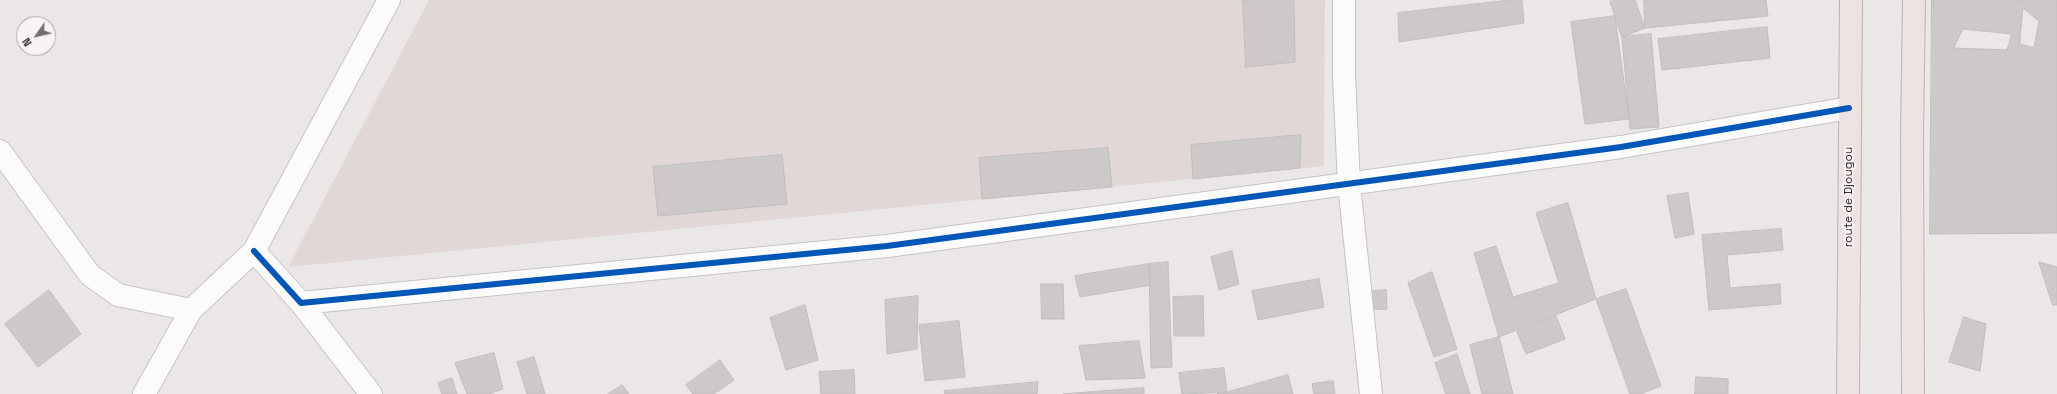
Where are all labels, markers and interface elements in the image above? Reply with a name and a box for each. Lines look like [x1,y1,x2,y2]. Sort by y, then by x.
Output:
north arrow [16,16,56,56]
text: N [19,35,35,49]
street label: route de Djougou [1842,147,1856,247]

